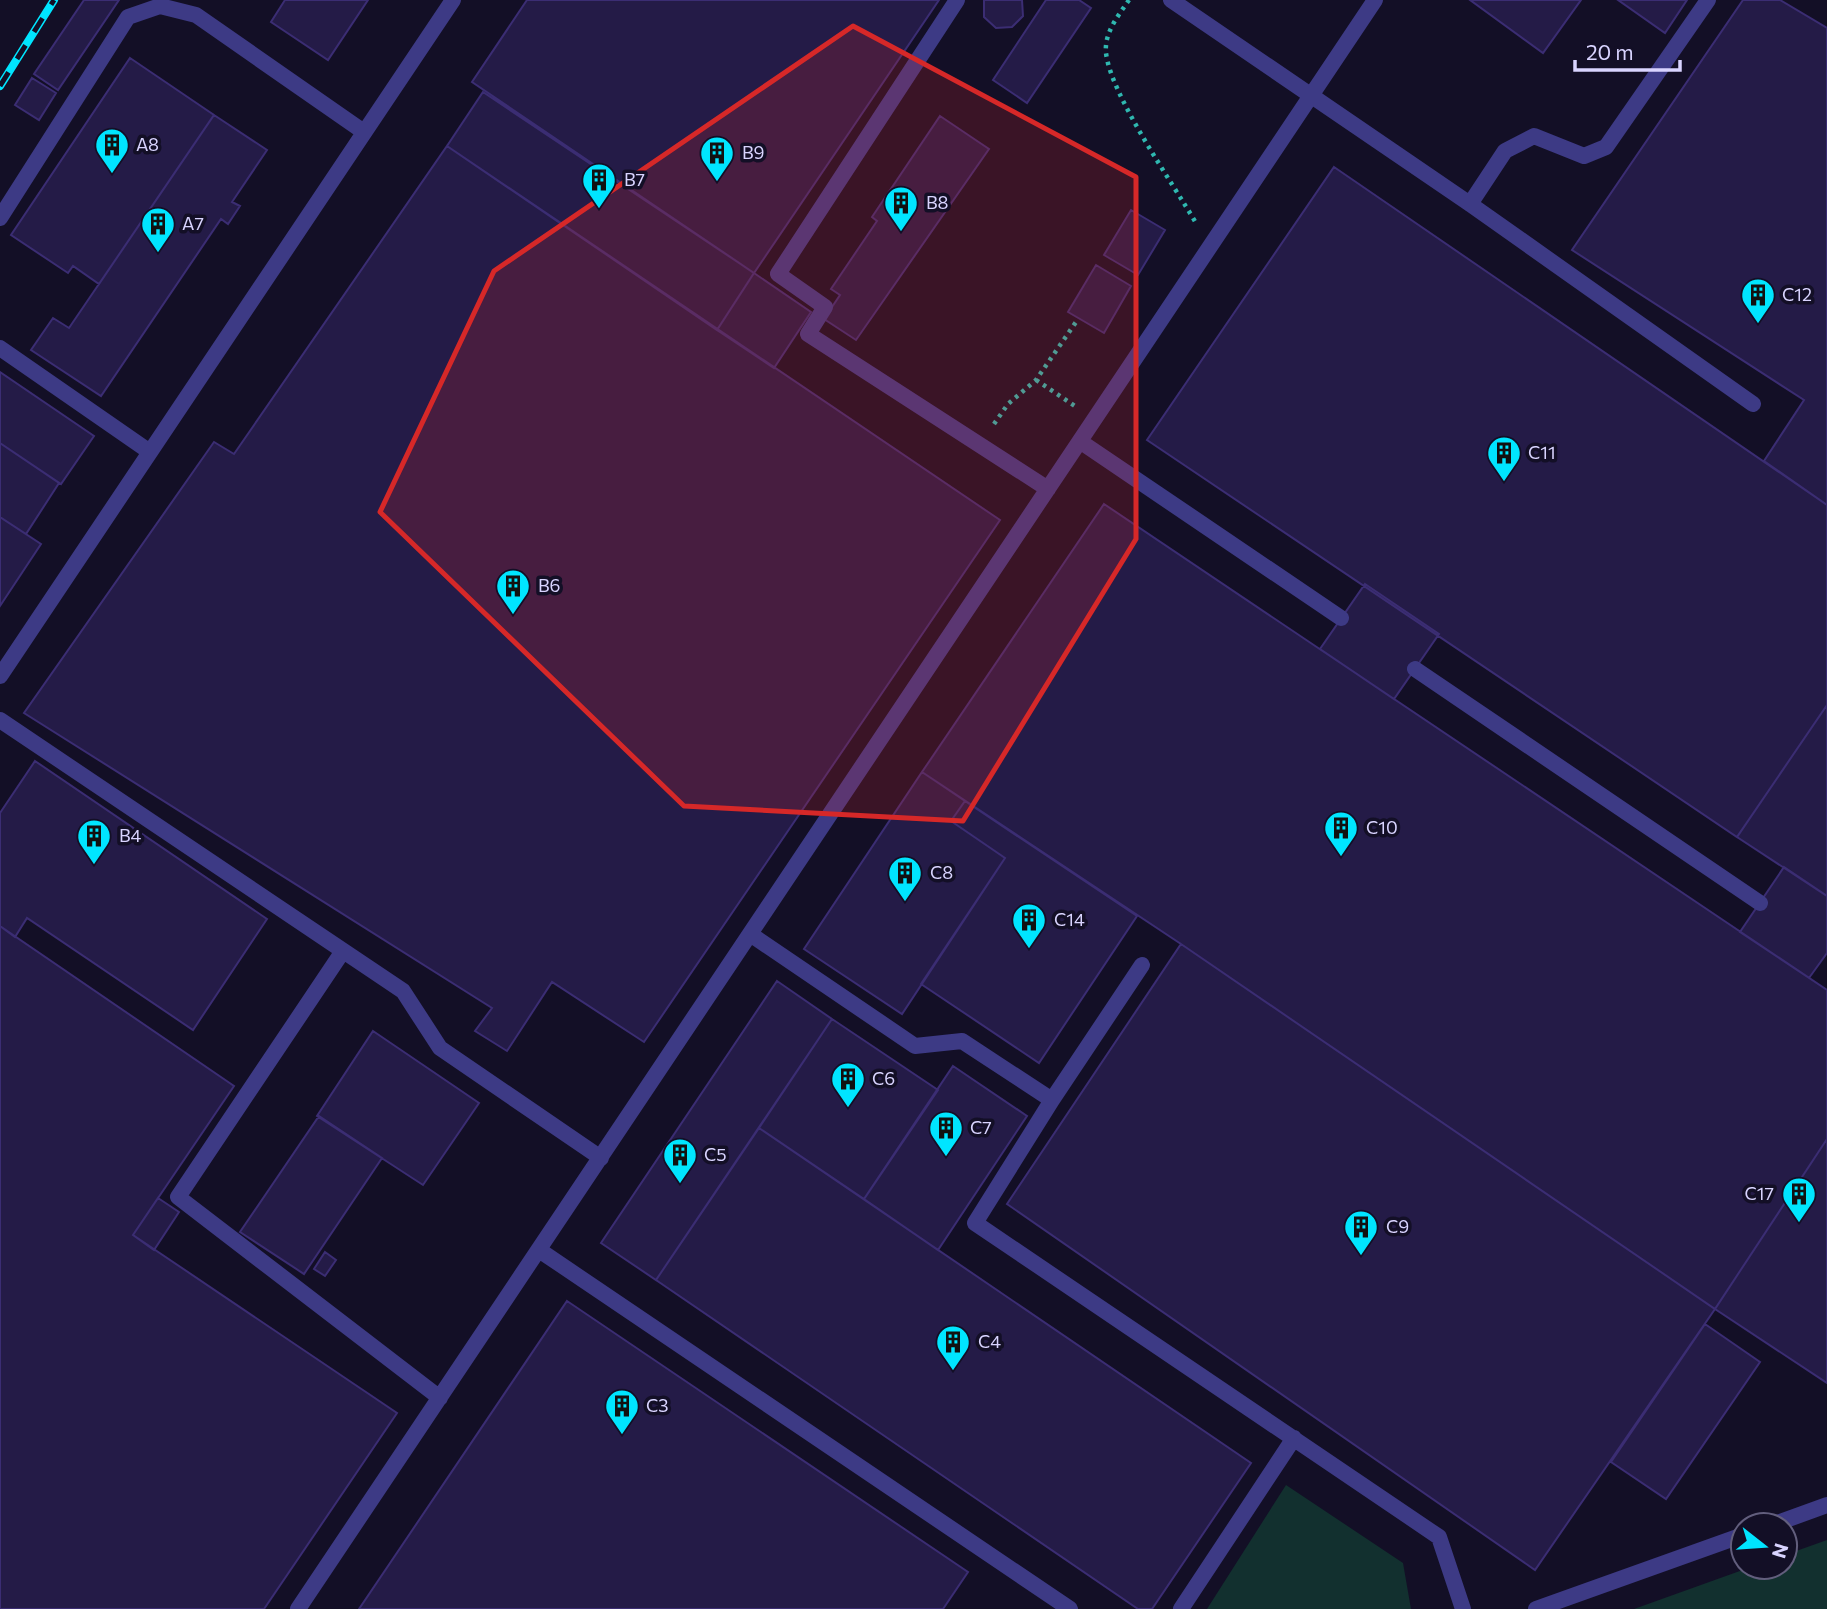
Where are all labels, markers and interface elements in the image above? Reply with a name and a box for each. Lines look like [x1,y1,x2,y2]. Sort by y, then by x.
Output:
scale bar [1575,28,1680,72]
text: 20 m [1586,39,1634,64]
building icon: A8 [93,126,131,175]
place label: A8 [136,133,159,155]
building icon: B9 [698,134,736,183]
place label: B9 [742,141,765,163]
building icon: B7 [580,161,618,210]
place label: B7 [624,168,645,190]
building icon: B8 [882,184,920,233]
place label: B8 [926,191,949,213]
building icon: A7 [139,205,177,254]
place label: A7 [182,212,204,234]
building icon: C12 [1739,276,1777,325]
place label: C12 [1782,283,1812,305]
building icon: C11 [1485,434,1523,483]
place label: C11 [1528,441,1556,463]
building icon: B6 [494,567,532,616]
place label: B6 [538,574,561,596]
building icon: C10 [1322,809,1360,858]
place label: C10 [1366,816,1398,838]
building icon: B4 [75,817,113,866]
place label: B4 [119,824,142,846]
building icon: C8 [886,854,924,903]
place label: C8 [930,861,953,883]
building icon: C14 [1010,901,1048,950]
place label: C14 [1054,908,1085,930]
building icon: C6 [829,1060,867,1109]
place label: C6 [872,1067,895,1089]
building icon: C7 [927,1109,965,1158]
place label: C7 [970,1116,992,1138]
building icon: C5 [661,1136,699,1185]
place label: C5 [704,1143,727,1165]
building icon: C17 [1780,1175,1818,1224]
place label: C17 [1744,1182,1774,1204]
building icon: C9 [1342,1208,1380,1257]
place label: C9 [1386,1215,1409,1237]
building icon: C4 [934,1323,972,1372]
place label: C4 [978,1330,1001,1352]
building icon: C3 [603,1387,641,1436]
place label: C3 [646,1394,669,1416]
north arrow [1729,1511,1799,1581]
text: N [1768,1541,1794,1561]

